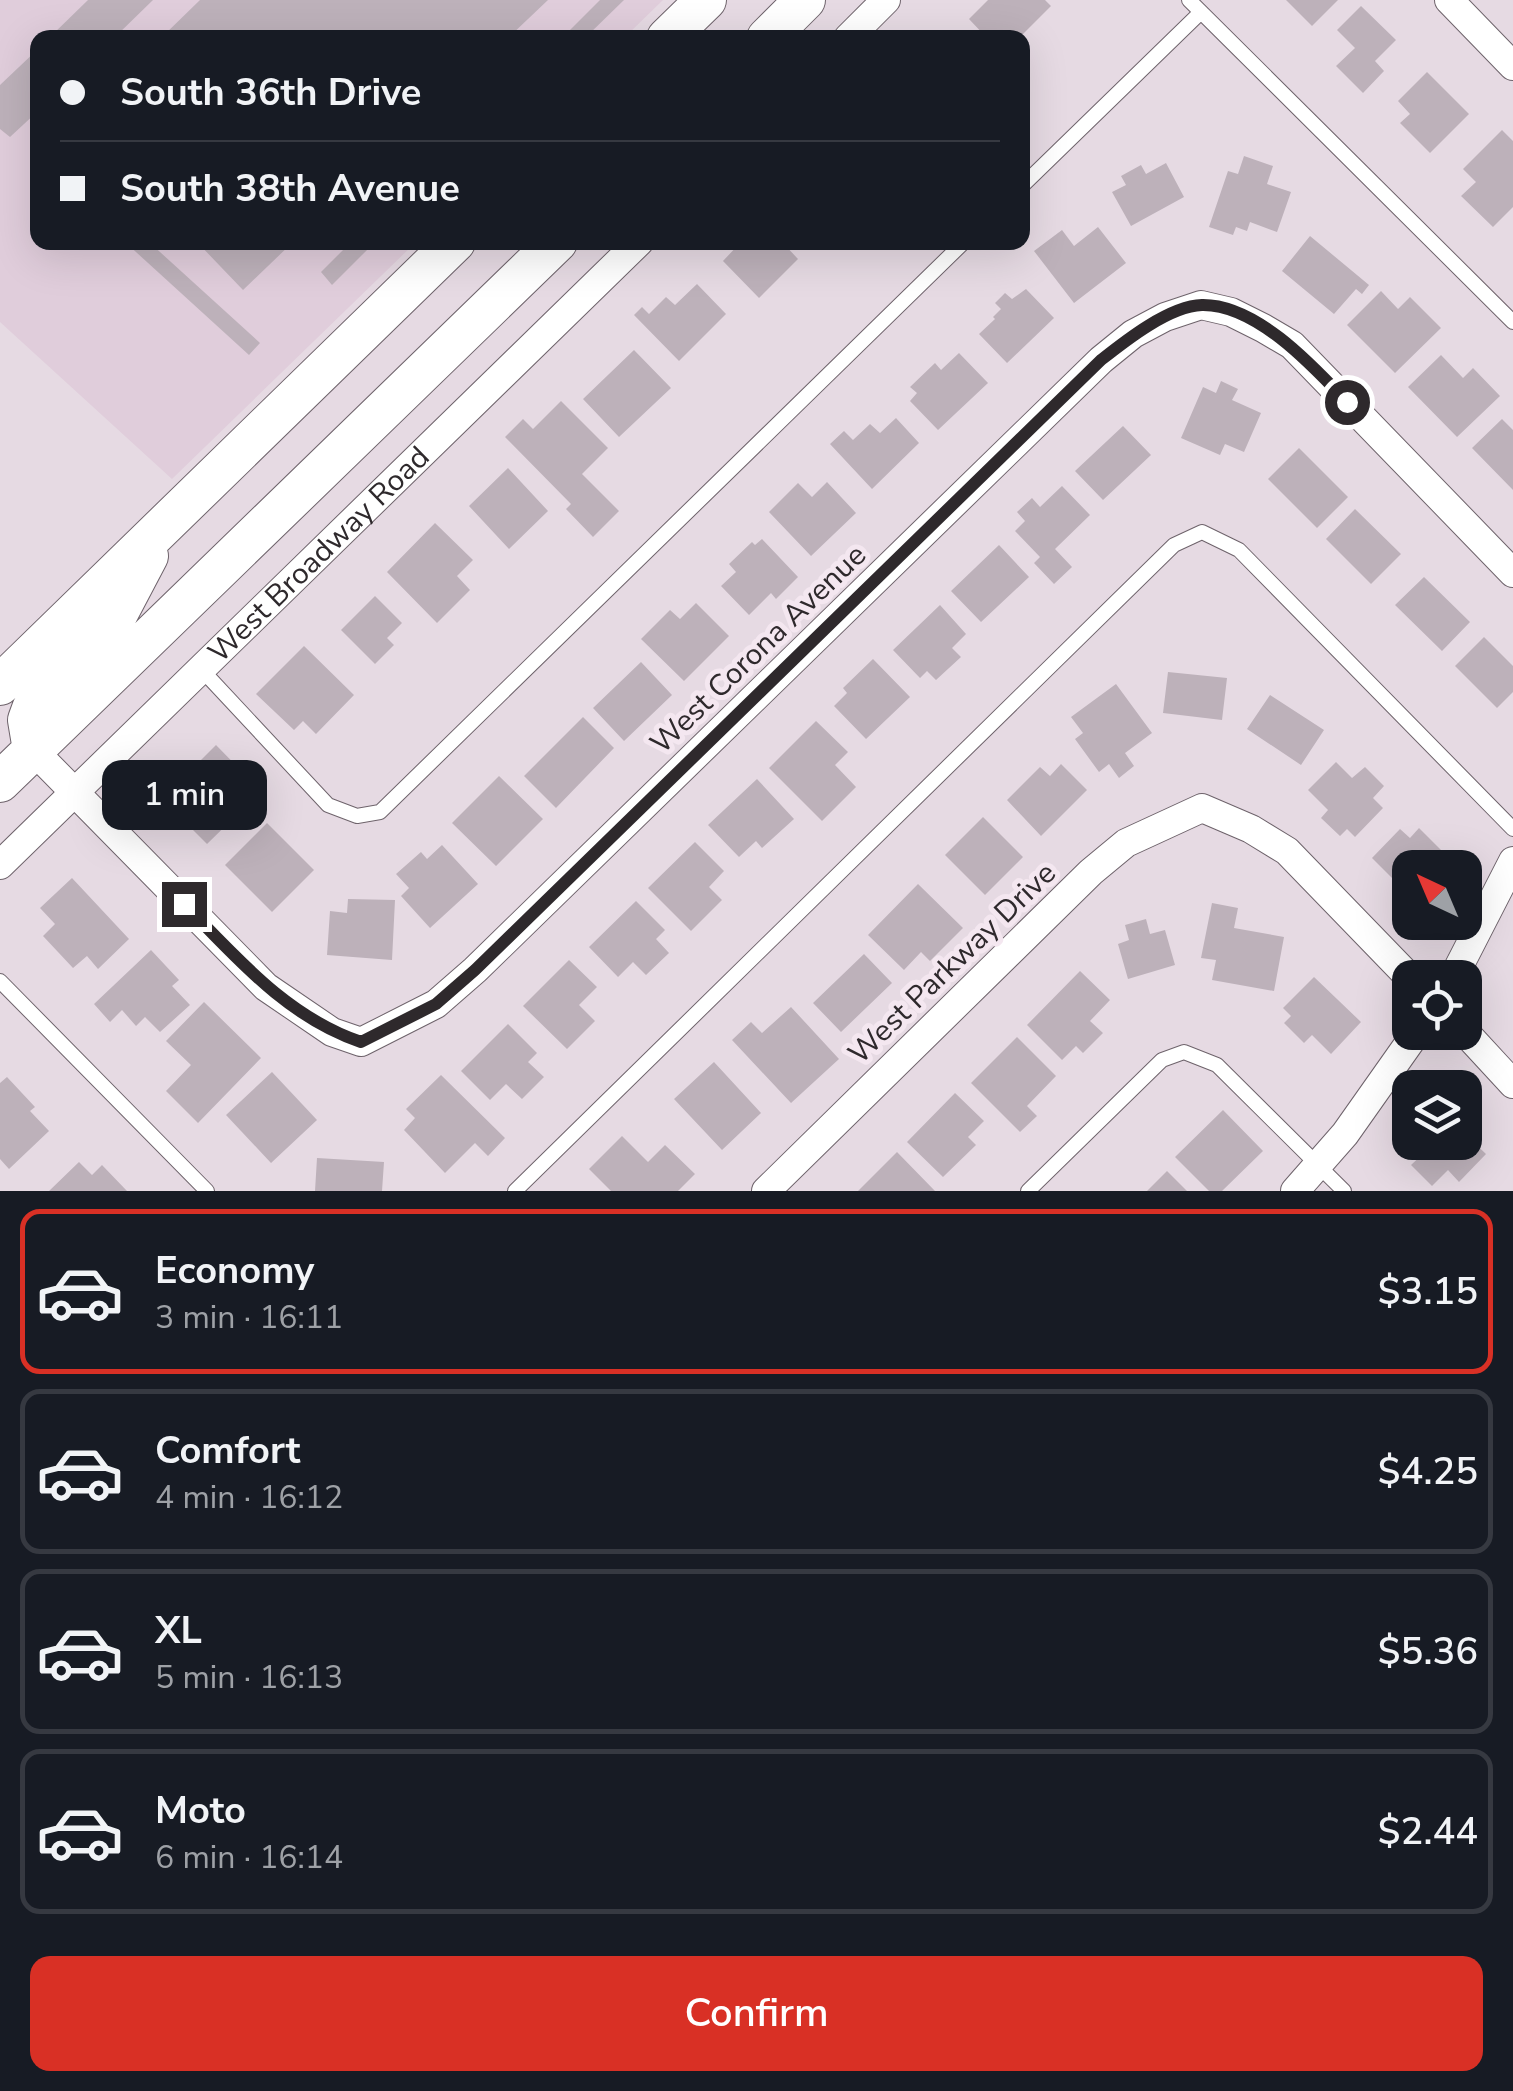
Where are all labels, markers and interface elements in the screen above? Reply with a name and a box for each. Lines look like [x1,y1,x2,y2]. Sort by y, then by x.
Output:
text: South 36th Drive [120,67,421,118]
text: South 38th Avenue [120,163,460,214]
route start [1325,380,1370,425]
street label: West Broadway Road [199,437,439,672]
street label: West Corona Avenue [641,535,875,763]
callout: 1 min [101,759,266,829]
text: 1 min [144,773,225,816]
north arrow [1392,850,1482,940]
map controls [1392,850,1482,1160]
street label: West Parkway Drive [840,853,1065,1073]
route end [162,882,207,927]
button: locate [1392,960,1482,1050]
button: layers [1392,1070,1482,1160]
text: Economy [155,1245,314,1296]
icon: car [35,1247,125,1337]
text: $3.15 [1378,1266,1478,1317]
text: 3 min · 16:11 [155,1296,343,1339]
text: Comfort [155,1425,300,1476]
icon: car [35,1427,125,1517]
text: $4.25 [1378,1446,1478,1497]
text: 4 min · 16:12 [155,1476,343,1519]
text: XL [155,1605,202,1656]
icon: car [35,1607,125,1697]
text: $5.36 [1378,1626,1478,1677]
text: 5 min · 16:13 [155,1656,343,1699]
text: Moto [155,1785,246,1836]
icon: car [35,1787,125,1877]
text: $2.44 [1378,1806,1478,1857]
text: 6 min · 16:14 [155,1836,343,1879]
button: Confirm [30,1956,1483,2071]

